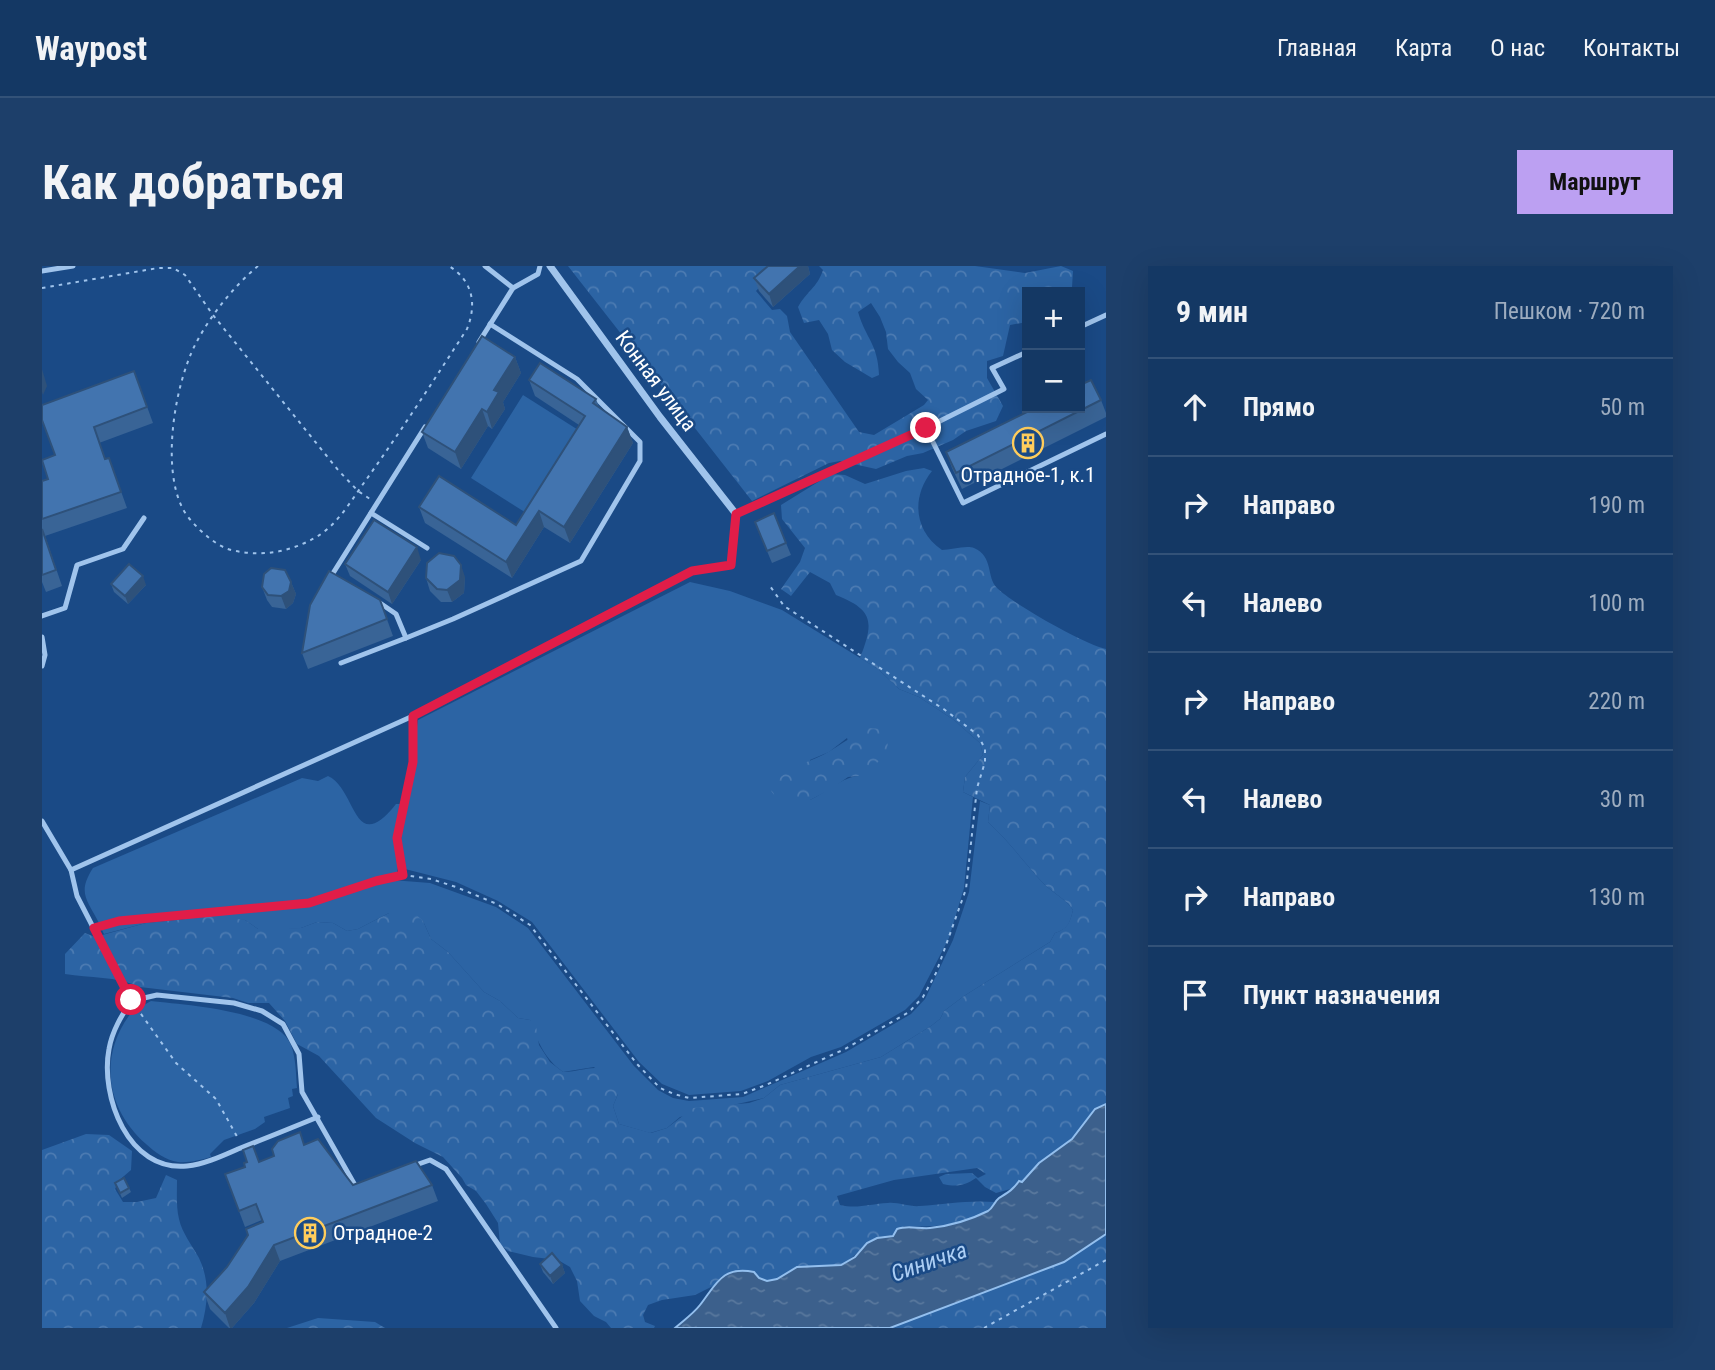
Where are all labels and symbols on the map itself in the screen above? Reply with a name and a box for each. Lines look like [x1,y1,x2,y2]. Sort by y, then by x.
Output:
street label: Конная улица [611,326,701,436]
route end [910,412,941,443]
building icon: Отрадное-1, к.1 [1011,426,1045,460]
place label: Отрадное-1, к.1 [961,463,1095,487]
route start [115,984,146,1015]
building icon: Отрадное-2 [293,1216,327,1250]
place label: Отрадное-2 [333,1221,433,1245]
water label: Синичка [887,1236,971,1288]

